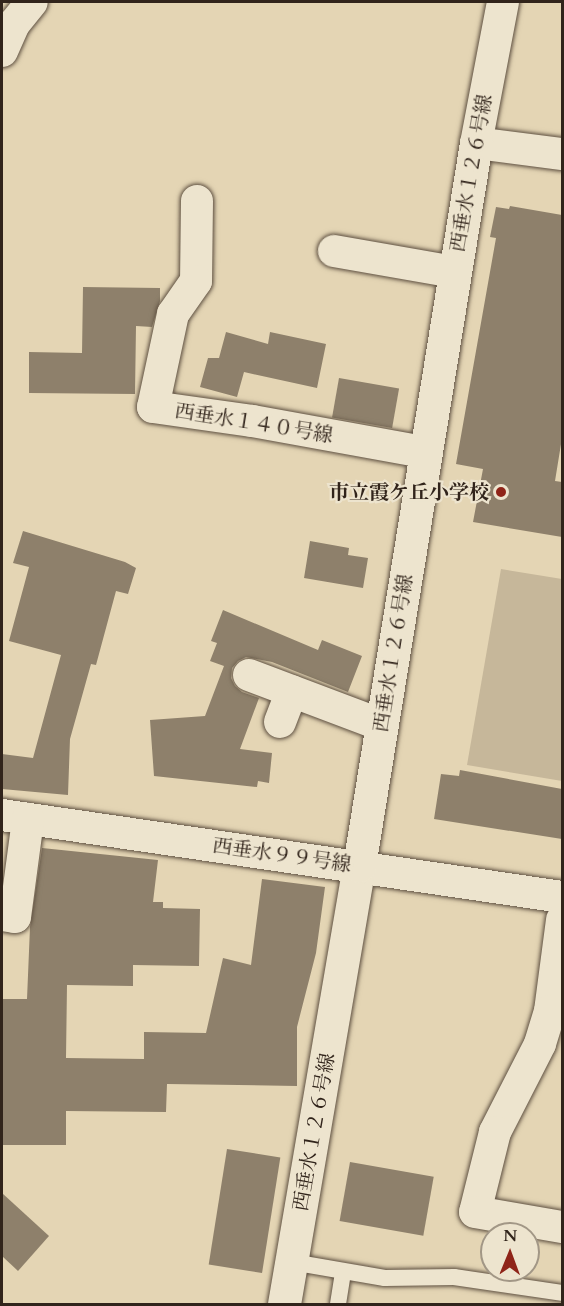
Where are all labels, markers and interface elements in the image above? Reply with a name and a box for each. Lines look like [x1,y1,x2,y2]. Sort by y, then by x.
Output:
street label: 西垂水１２６号線 [445,92,497,254]
street label: 西垂水１４０号線 [173,399,335,447]
place label: 市立霞ケ丘小学校 [329,480,489,504]
marker: 市立霞ケ丘小学校 [494,485,508,499]
street label: 西垂水１２６号線 [369,572,417,734]
street label: 西垂水９９号線 [211,833,353,877]
street label: 西垂水１２６号線 [288,1051,340,1213]
north arrow [480,1222,540,1282]
text: N [503,1225,517,1247]

